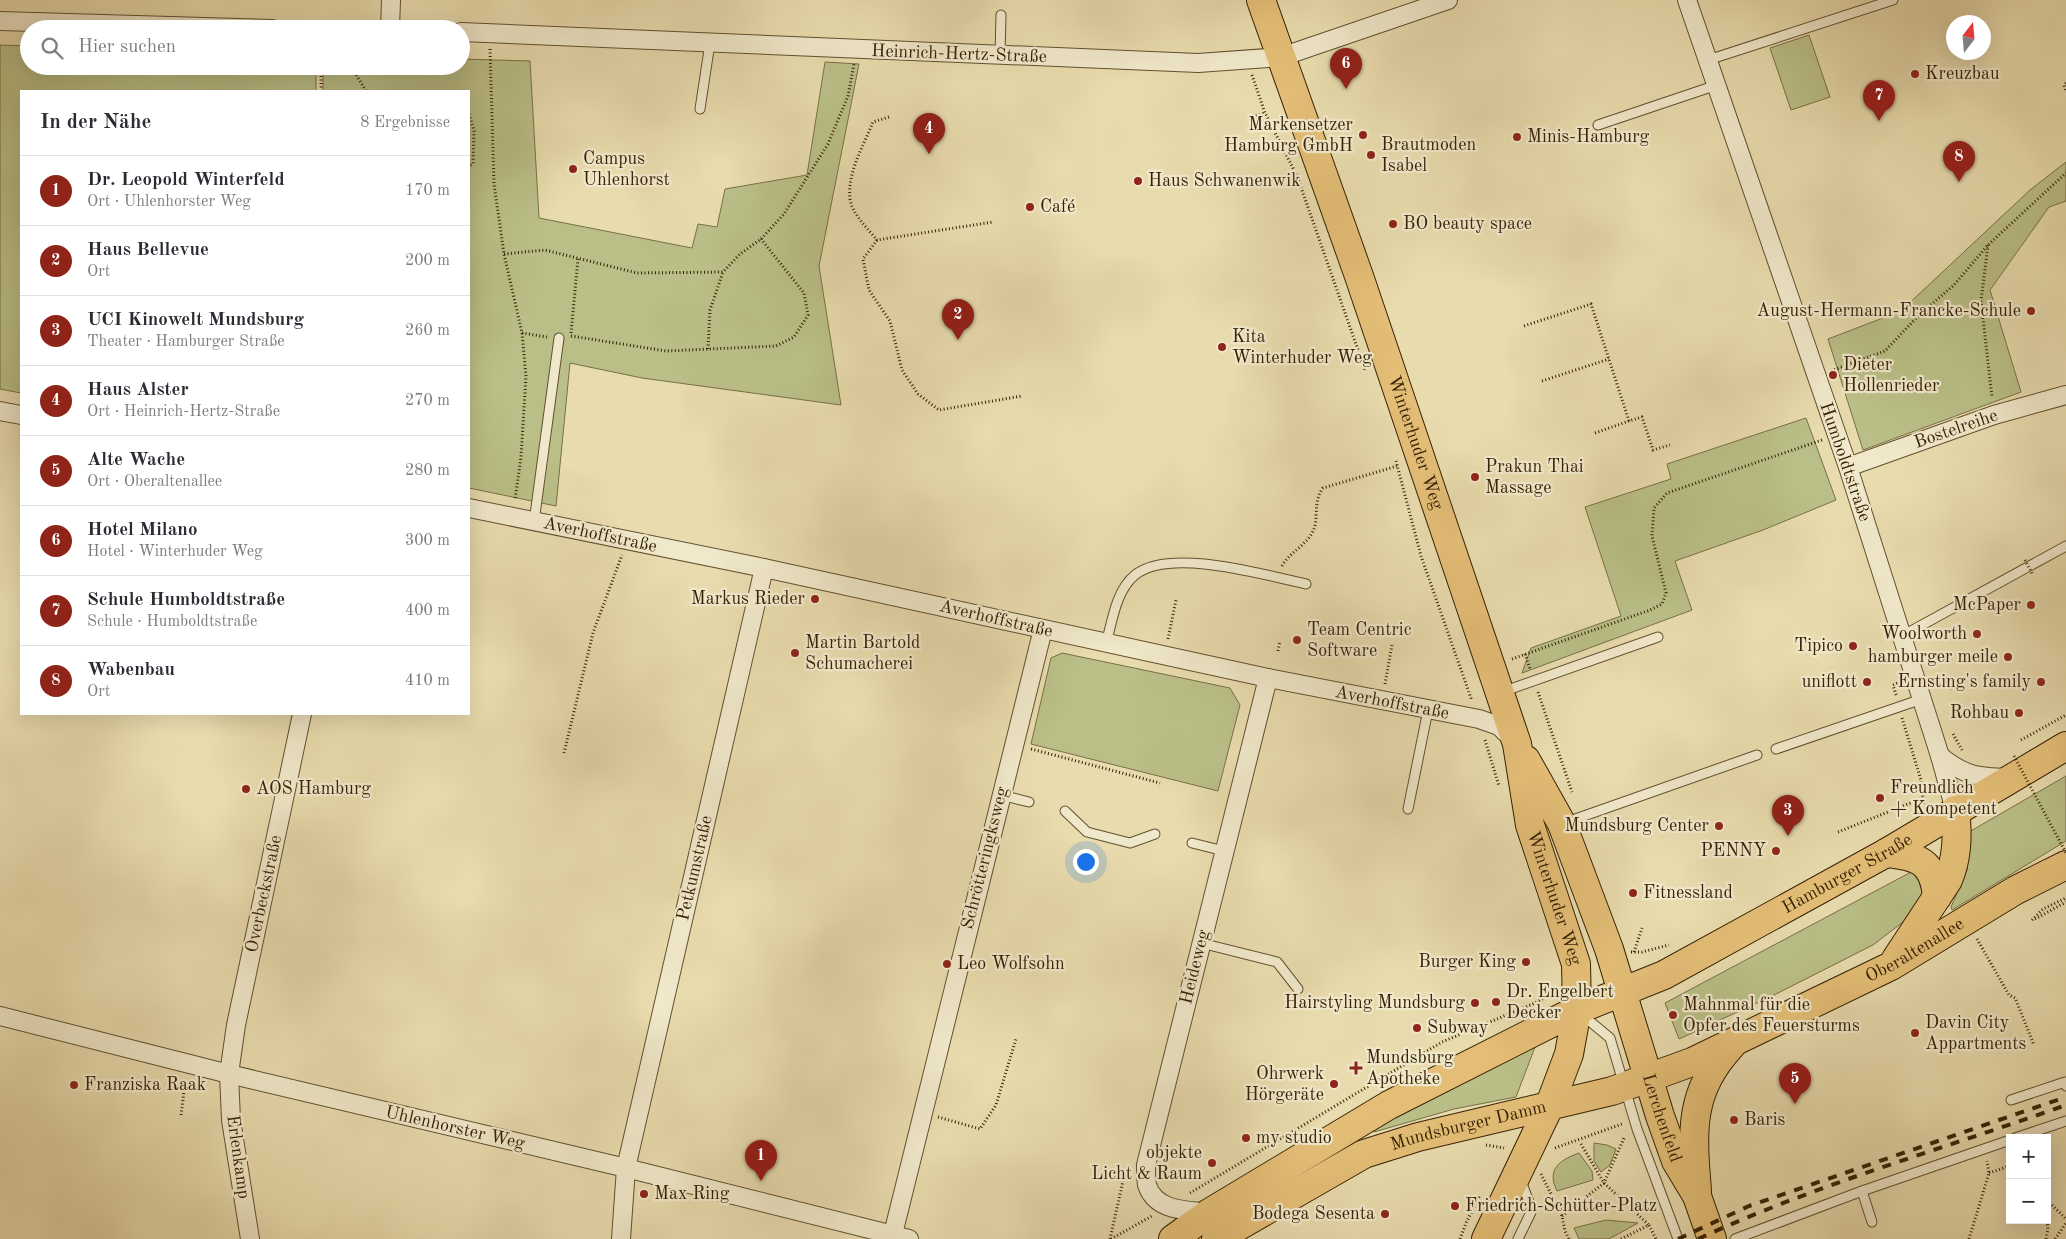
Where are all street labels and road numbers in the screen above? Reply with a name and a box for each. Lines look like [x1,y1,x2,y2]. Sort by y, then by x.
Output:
street label: Heinrich-Hertz-Straße [871,42,1047,66]
street label: Winterhuder Weg [1384,374,1446,512]
street label: Humboldtstraße [1816,400,1874,524]
street label: Bostelreihe [1912,406,2000,452]
street label: Averhoffstraße [542,514,658,556]
street label: Averhoffstraße [938,597,1054,641]
street label: Averhoffstraße [1334,683,1450,723]
street label: Schrötteringksweg [959,785,1011,931]
street label: Petkumstraße [674,814,716,922]
street label: Winterhuder Weg [1524,829,1585,968]
street label: Hamburger Straße [1779,831,1915,917]
street label: Overbeckstraße [243,834,285,954]
street label: Oberaltenallee [1863,915,1967,986]
street label: Heideweg [1177,928,1213,1006]
street label: Lerchenfeld [1639,1072,1685,1165]
street label: Mundsburger Damm [1388,1098,1548,1154]
street label: Uhlenhorster Weg [383,1103,527,1153]
street label: Erlenkamp [223,1114,253,1200]

